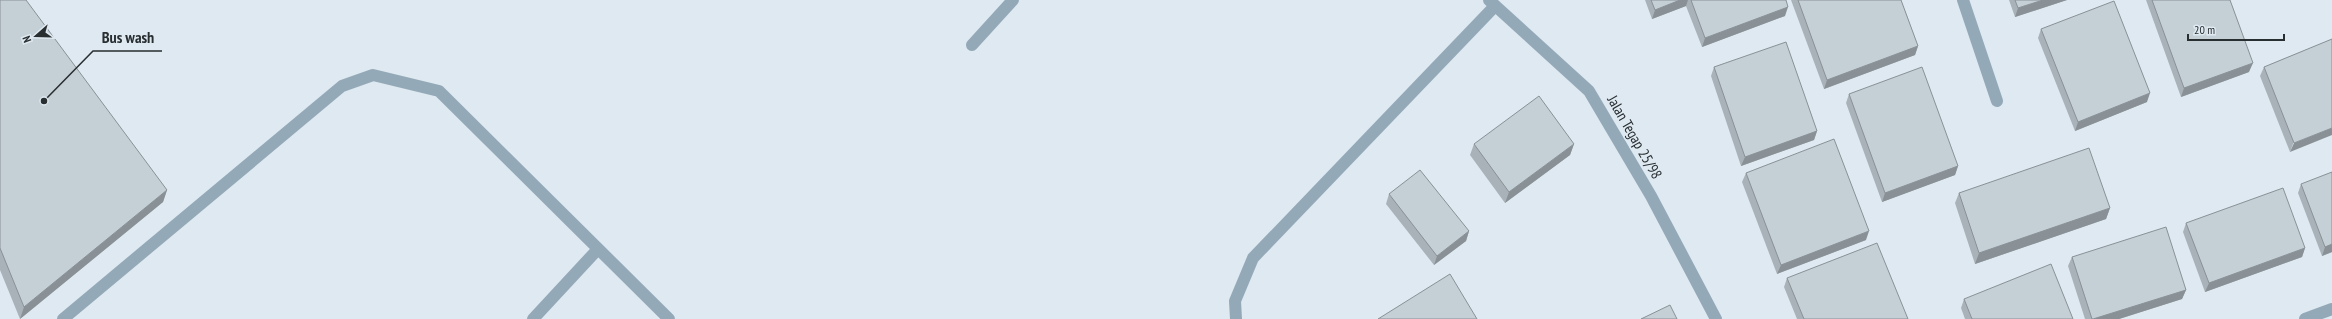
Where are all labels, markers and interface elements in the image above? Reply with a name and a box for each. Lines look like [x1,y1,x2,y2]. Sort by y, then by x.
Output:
north arrow [16,16,56,56]
scale bar [2188,16,2284,42]
text: 20 m [2194,22,2215,37]
callout: Bus wash [93,23,162,51]
text: Bus wash [102,27,154,47]
text: N [19,34,34,45]
street label: Jalan Tegap 25/98 [1603,91,1667,182]

